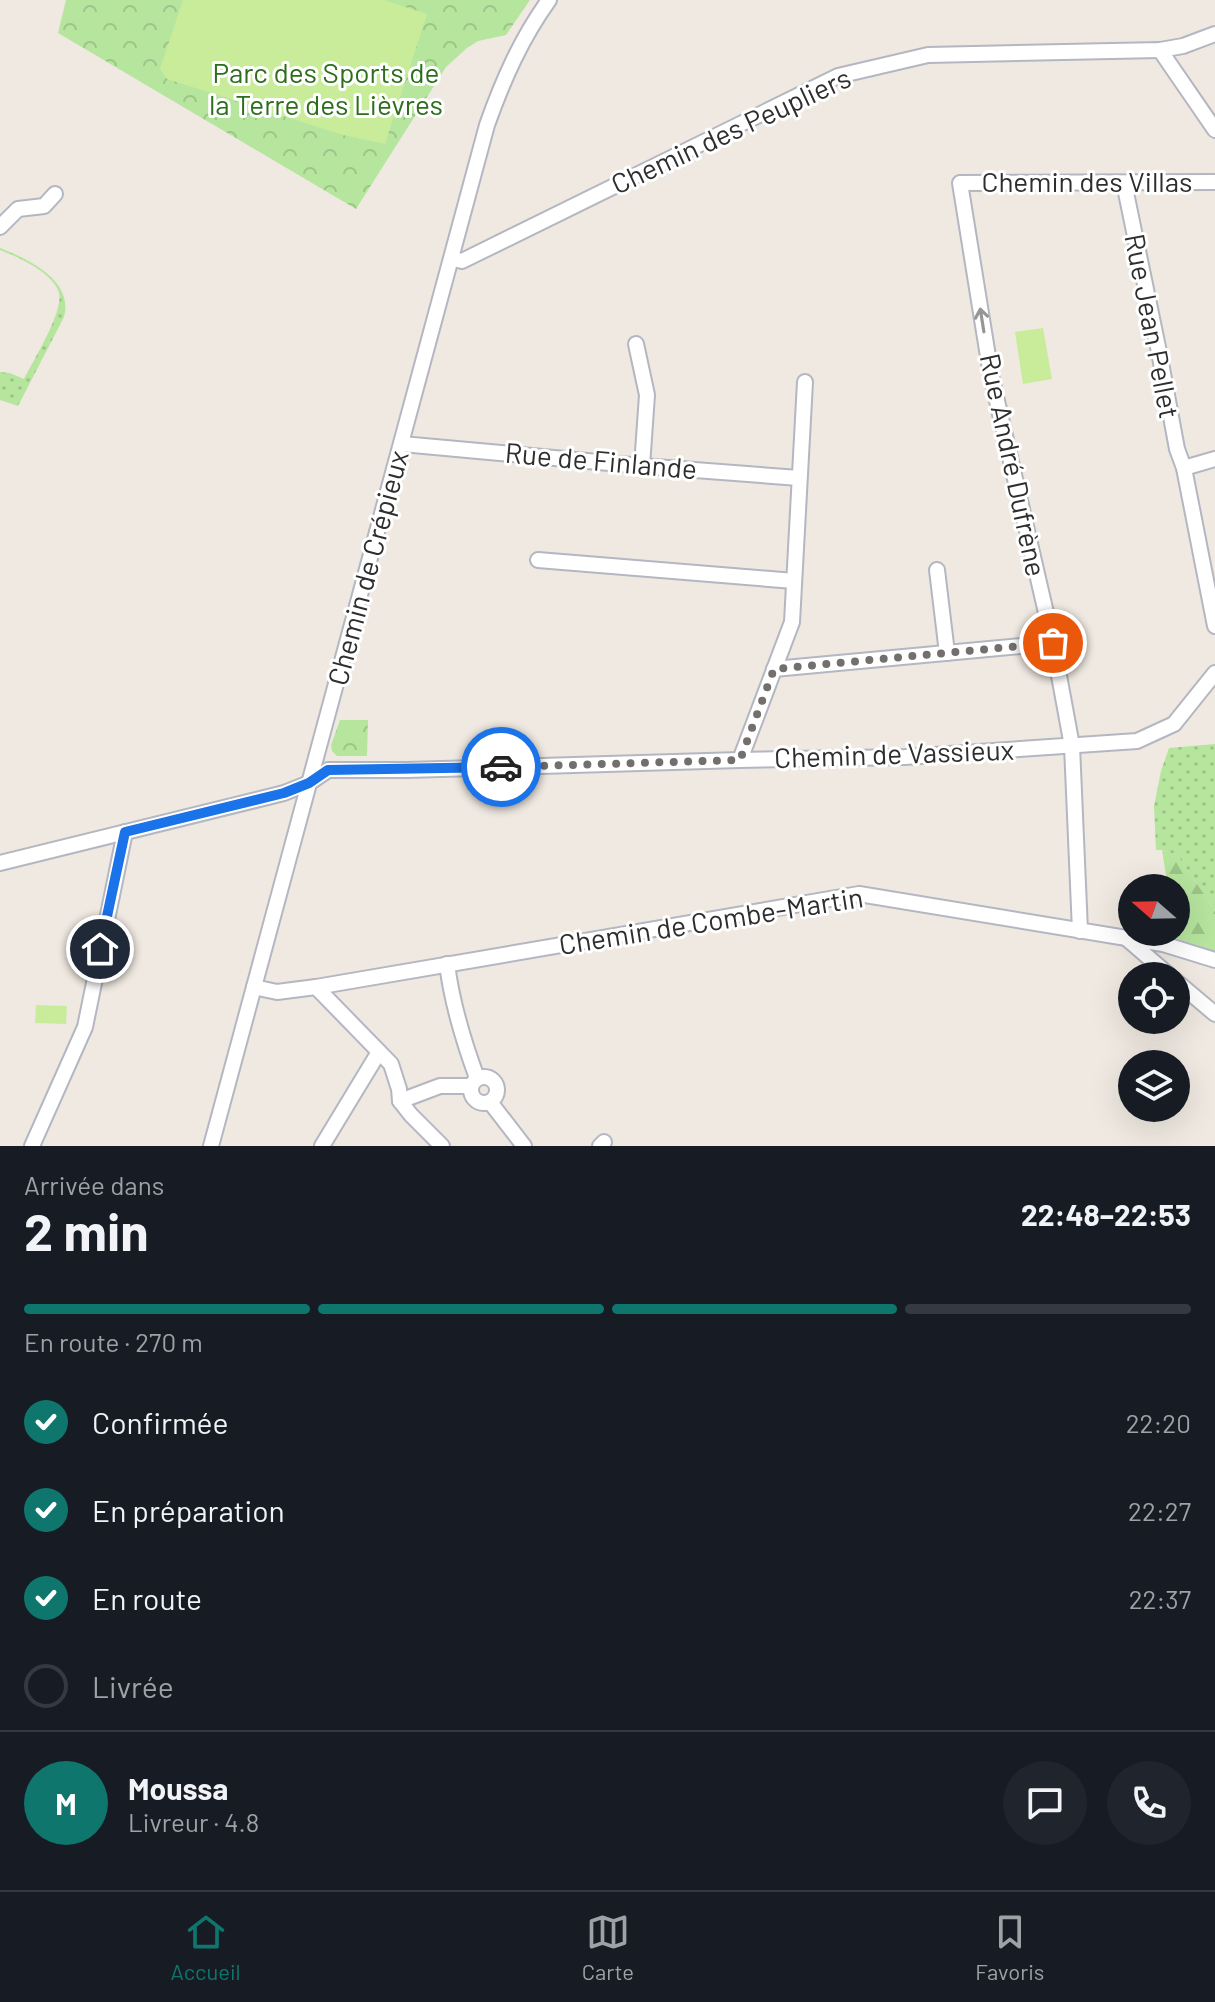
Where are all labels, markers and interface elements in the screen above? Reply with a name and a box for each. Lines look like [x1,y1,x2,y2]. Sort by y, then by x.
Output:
park label: Parc des Sports de la Terre des Lièvres [209,55,443,121]
street label: Chemin des Peupliers [605,60,856,201]
street label: Chemin des Villas [981,164,1193,198]
street label: Rue Jean Pellet [1118,231,1188,421]
one-way arrow [974,308,989,334]
street label: Rue André Dufrène [974,350,1054,579]
street label: Rue de Finlande [504,435,698,485]
street label: Chemin de Crépieux [319,447,415,689]
pin [1019,609,1087,677]
icon: bag [1031,621,1075,665]
courier [461,727,541,807]
street label: Chemin de Vassieux [773,732,1015,774]
icon: car [479,745,523,789]
north arrow [1118,874,1190,946]
map controls [1118,874,1190,1122]
street label: Chemin de Combe-Martin [556,879,865,961]
pin [66,915,134,983]
icon: home [78,927,122,971]
button: locate [1118,962,1190,1034]
button: layers [1118,1050,1190,1122]
text: Arrivée dans [24,1169,164,1200]
text: 22:48–22:53 [1021,1196,1191,1232]
text: 2 min [24,1199,149,1261]
text: En route · 270 m [24,1326,203,1357]
icon: check [24,1400,68,1444]
text: Confirmée [92,1404,229,1440]
text: 22:20 [1126,1407,1191,1438]
icon: check [24,1488,68,1532]
text: En préparation [92,1492,285,1528]
text: 22:27 [1128,1495,1191,1526]
icon: check [24,1576,68,1620]
text: En route [92,1580,202,1616]
text: 22:37 [1129,1583,1191,1614]
text: Livrée [92,1668,174,1704]
button: chat [1003,1761,1087,1845]
button: phone [1107,1761,1191,1845]
text: Moussa [128,1770,228,1806]
text: M [55,1785,77,1821]
text: Livreur · 4.8 [128,1806,259,1837]
tab: Accueil [171,1910,241,1984]
tab: Carte [582,1910,634,1984]
tab: Favoris [975,1910,1044,1984]

